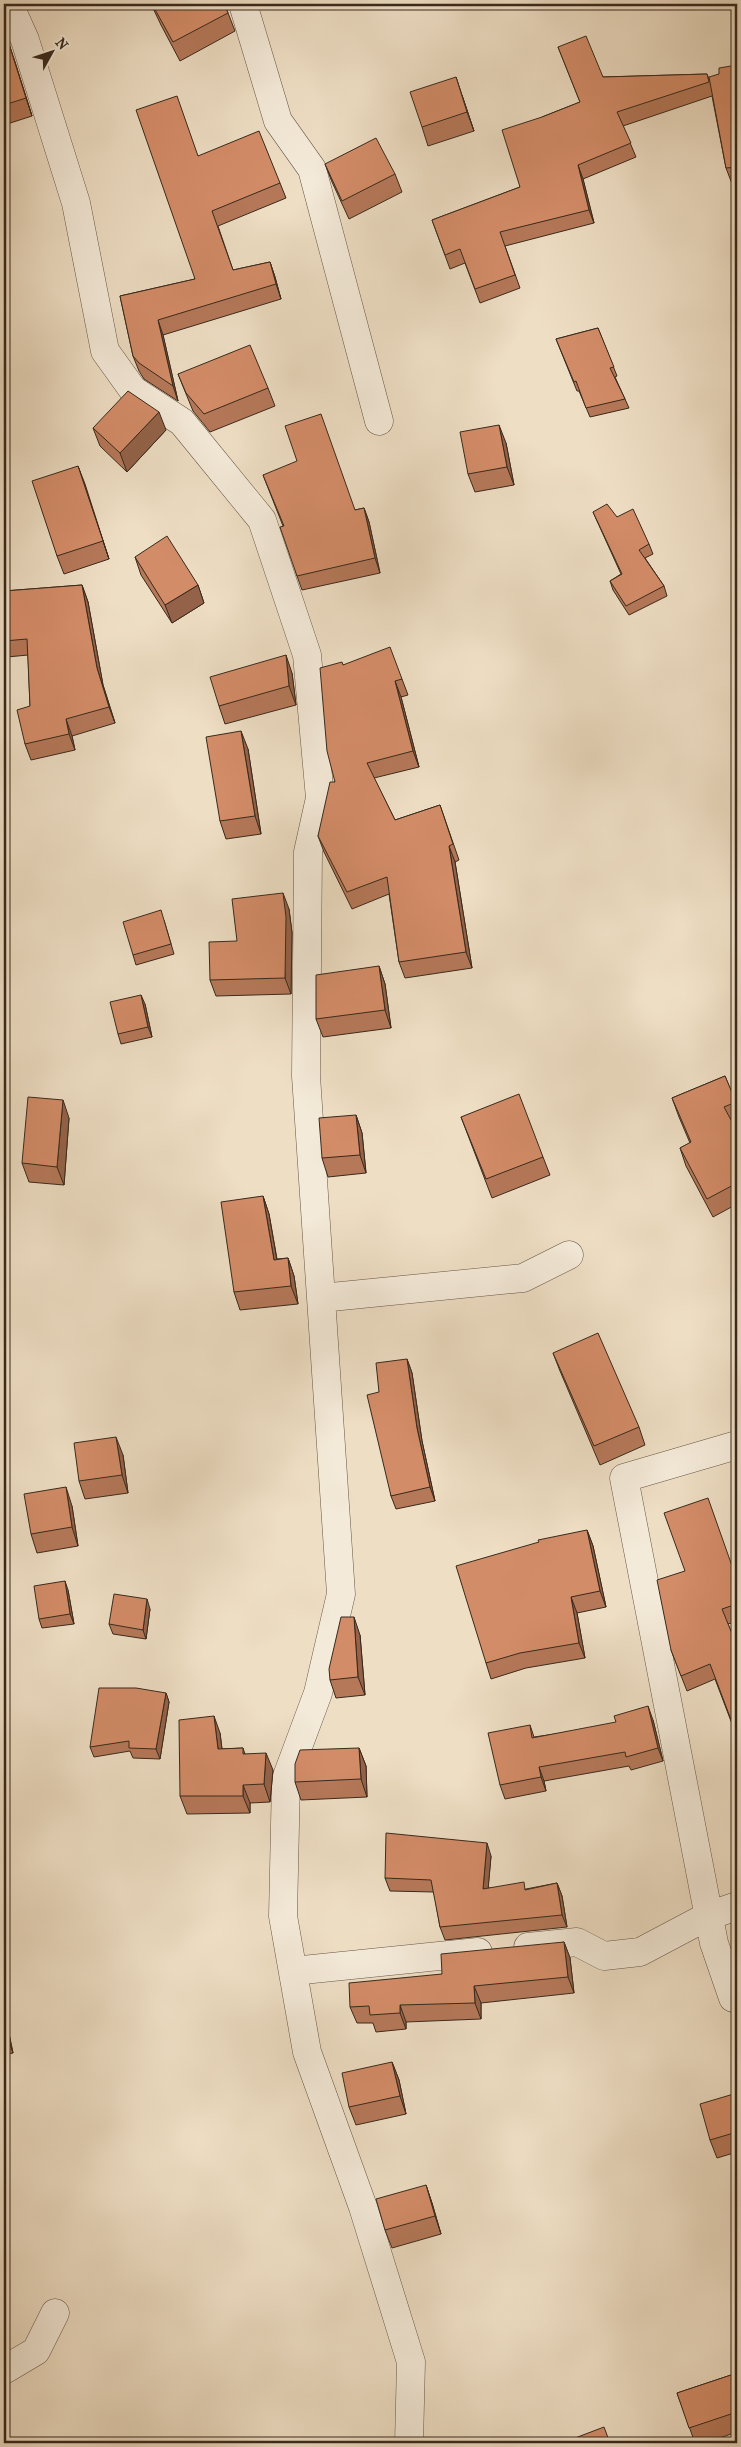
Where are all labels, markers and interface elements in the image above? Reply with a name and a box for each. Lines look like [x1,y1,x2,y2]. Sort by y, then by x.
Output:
north arrow [28,28,78,78]
text: N [52,34,72,54]

